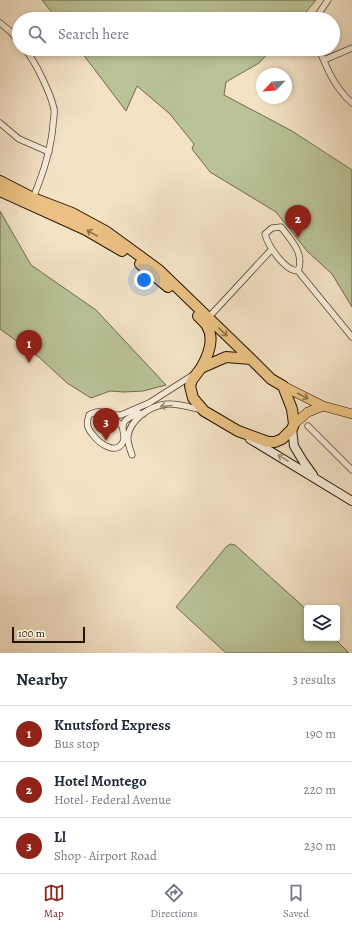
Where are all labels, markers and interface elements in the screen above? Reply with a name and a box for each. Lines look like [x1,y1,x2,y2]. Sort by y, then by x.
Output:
search box [12,12,340,56]
icon: search [26,23,48,45]
text: Search here [58,24,129,44]
north arrow [256,68,292,104]
pin: 2 [285,205,311,238]
one-way arrow [86,229,98,237]
your location [134,270,154,290]
one-way arrow [218,327,228,337]
pin: 1 [16,330,42,363]
one-way arrow [297,393,309,400]
one-way arrow [159,402,172,409]
pin: 3 [93,408,119,441]
one-way arrow [277,454,289,462]
map controls [304,605,340,641]
button: layers [304,605,340,641]
scale bar [12,625,85,644]
text: 100 m [18,626,45,641]
text: Nearby [16,668,67,691]
text: 3 results [292,671,336,688]
text: Knutsford Express [54,715,171,735]
text: 1 [27,725,31,742]
text: 190 m [305,725,336,742]
text: Bus stop [54,735,99,752]
text: Hotel Montego [54,771,147,791]
text: 2 [26,781,32,798]
text: 220 m [303,781,336,798]
text: Hotel · Federal Avenue [54,791,171,808]
text: Ll [54,827,66,847]
text: 3 [26,837,32,854]
text: 230 m [304,837,336,854]
text: Shop · Airport Road [54,847,157,864]
tab: Map [43,882,65,921]
tab: Directions [150,882,198,921]
tab: Saved [283,882,309,921]

